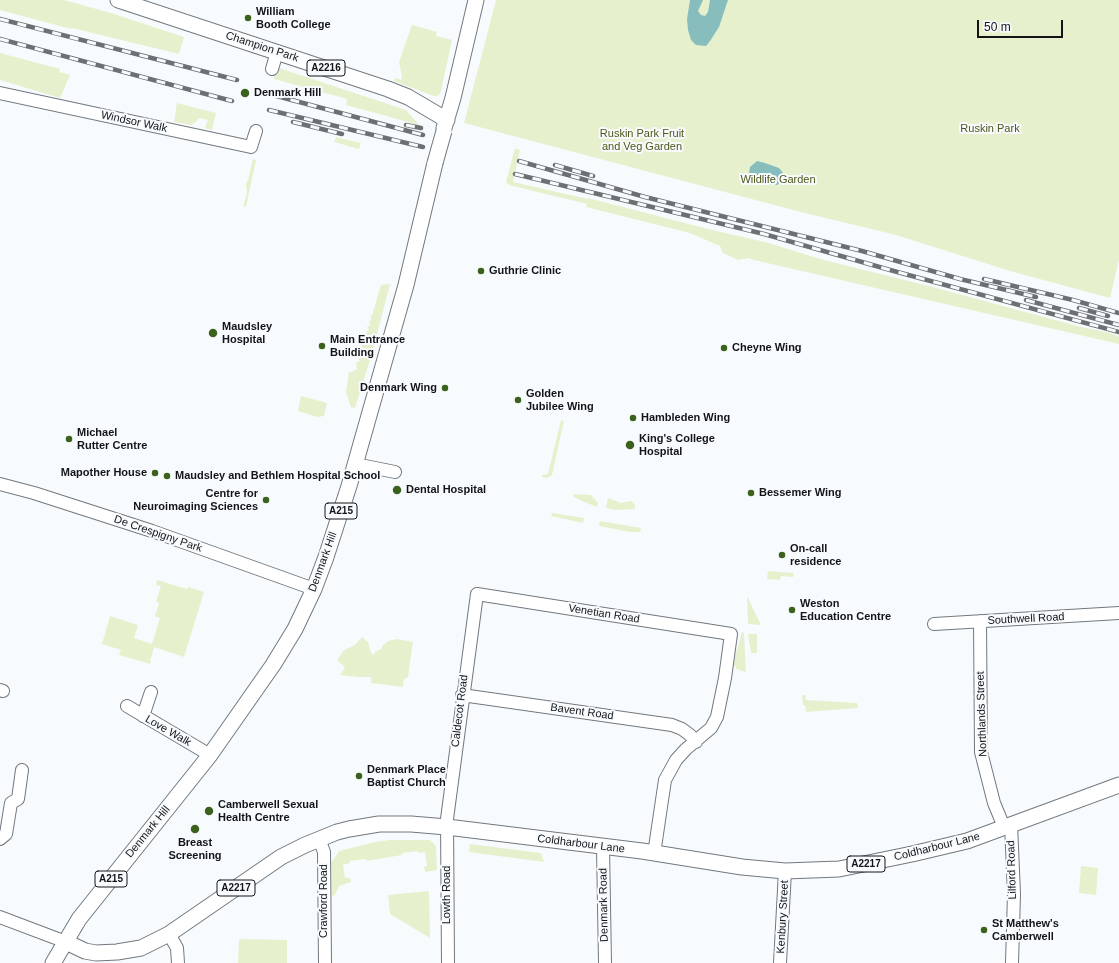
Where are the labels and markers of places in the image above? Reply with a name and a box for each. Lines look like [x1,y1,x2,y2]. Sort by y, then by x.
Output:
place label: William Booth College [256,5,331,31]
marker: William Booth College [243,13,253,23]
place label: Denmark Hill [254,86,321,100]
marker: Denmark Hill [239,87,251,99]
place label: Guthrie Clinic [489,264,561,278]
marker: Guthrie Clinic [476,266,486,276]
place label: Maudsley Hospital [222,320,272,346]
marker: Maudsley Hospital [207,327,219,339]
place label: Main Entrance Building [330,333,405,359]
marker: Main Entrance Building [317,341,327,351]
place label: Cheyne Wing [732,341,802,355]
marker: Cheyne Wing [719,343,729,353]
place label: Denmark Wing [360,381,437,395]
marker: Denmark Wing [440,383,450,393]
place label: Golden Jubilee Wing [526,387,594,413]
marker: Golden Jubilee Wing [513,395,523,405]
place label: Hambleden Wing [641,411,730,425]
marker: Hambleden Wing [628,413,638,423]
place label: Michael Rutter Centre [77,426,147,452]
place label: King's College Hospital [639,432,715,458]
marker: Michael Rutter Centre [64,434,74,444]
marker: King's College Hospital [624,439,636,451]
place label: Mapother House [61,466,147,480]
marker: Mapother House [150,468,160,478]
place label: Maudsley and Bethlem Hospital School [175,469,380,483]
marker: Maudsley and Bethlem Hospital School [162,471,172,481]
place label: Dental Hospital [406,483,486,497]
marker: Dental Hospital [391,484,403,496]
place label: Bessemer Wing [759,486,841,500]
place label: Centre for Neuroimaging Sciences [133,487,258,513]
marker: Bessemer Wing [746,488,756,498]
marker: Centre for Neuroimaging Sciences [261,495,271,505]
place label: On-call residence [790,542,841,568]
marker: On-call residence [777,550,787,560]
place label: Weston Education Centre [800,597,891,623]
marker: Weston Education Centre [787,605,797,615]
place label: Denmark Place Baptist Church [367,763,446,789]
marker: Denmark Place Baptist Church [354,771,364,781]
place label: Camberwell Sexual Health Centre [218,798,318,824]
marker: Camberwell Sexual Health Centre [203,805,215,817]
marker: Breast Screening [189,823,201,835]
place label: Breast Screening [168,836,222,862]
place label: St Matthew's Camberwell [992,917,1059,943]
marker: St Matthew's Camberwell [979,925,989,935]

